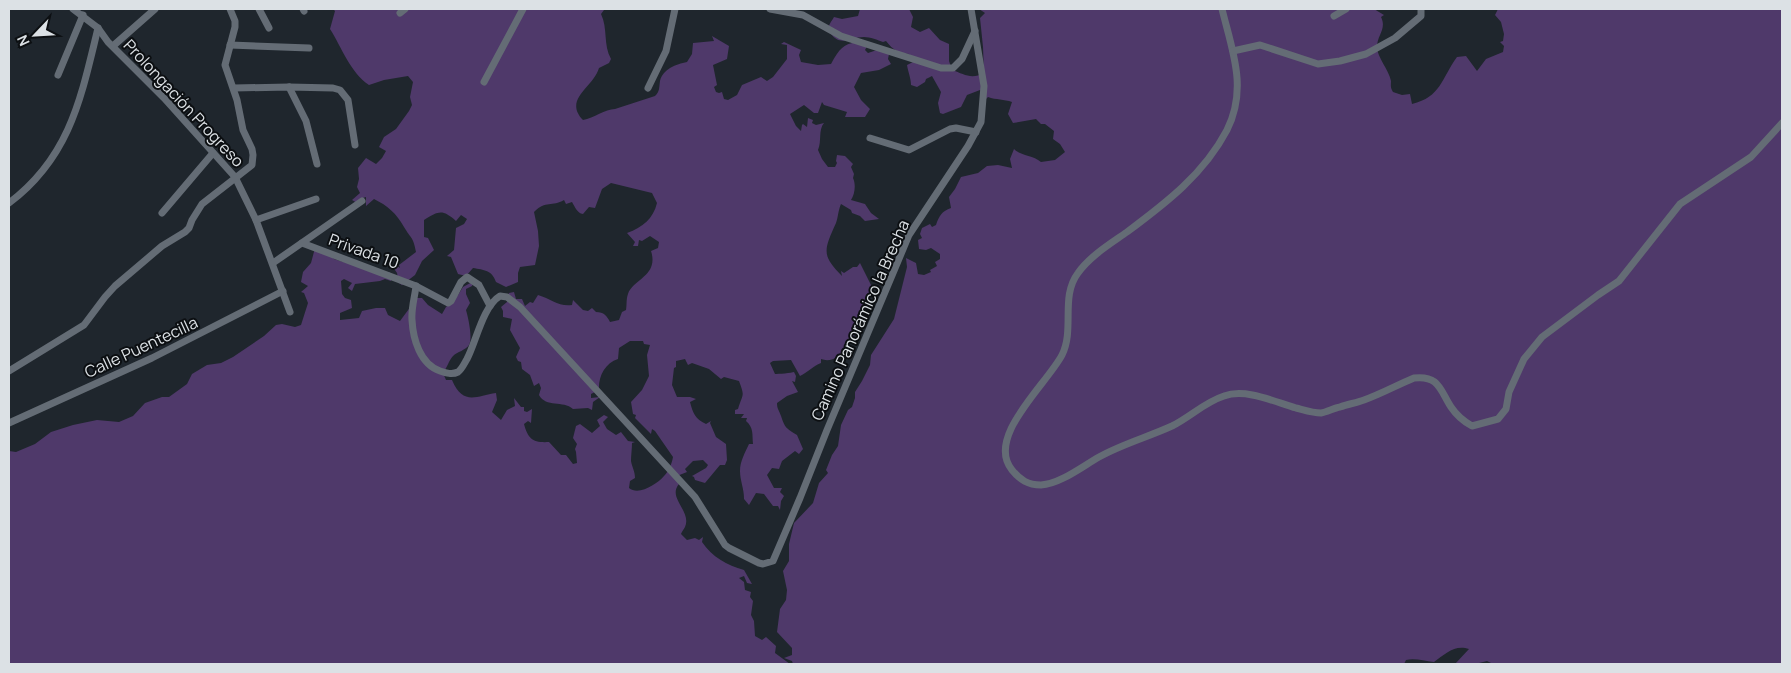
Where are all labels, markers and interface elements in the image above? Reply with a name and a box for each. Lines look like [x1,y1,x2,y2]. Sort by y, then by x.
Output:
north arrow [10,10,60,60]
text: N [12,32,34,49]
street label: Prolongación Progreso [119,34,249,172]
street label: Camino Panorámico la Brecha [806,216,914,424]
street label: Privada 10 [326,228,402,274]
street label: Calle Puentecilla [81,311,201,383]

